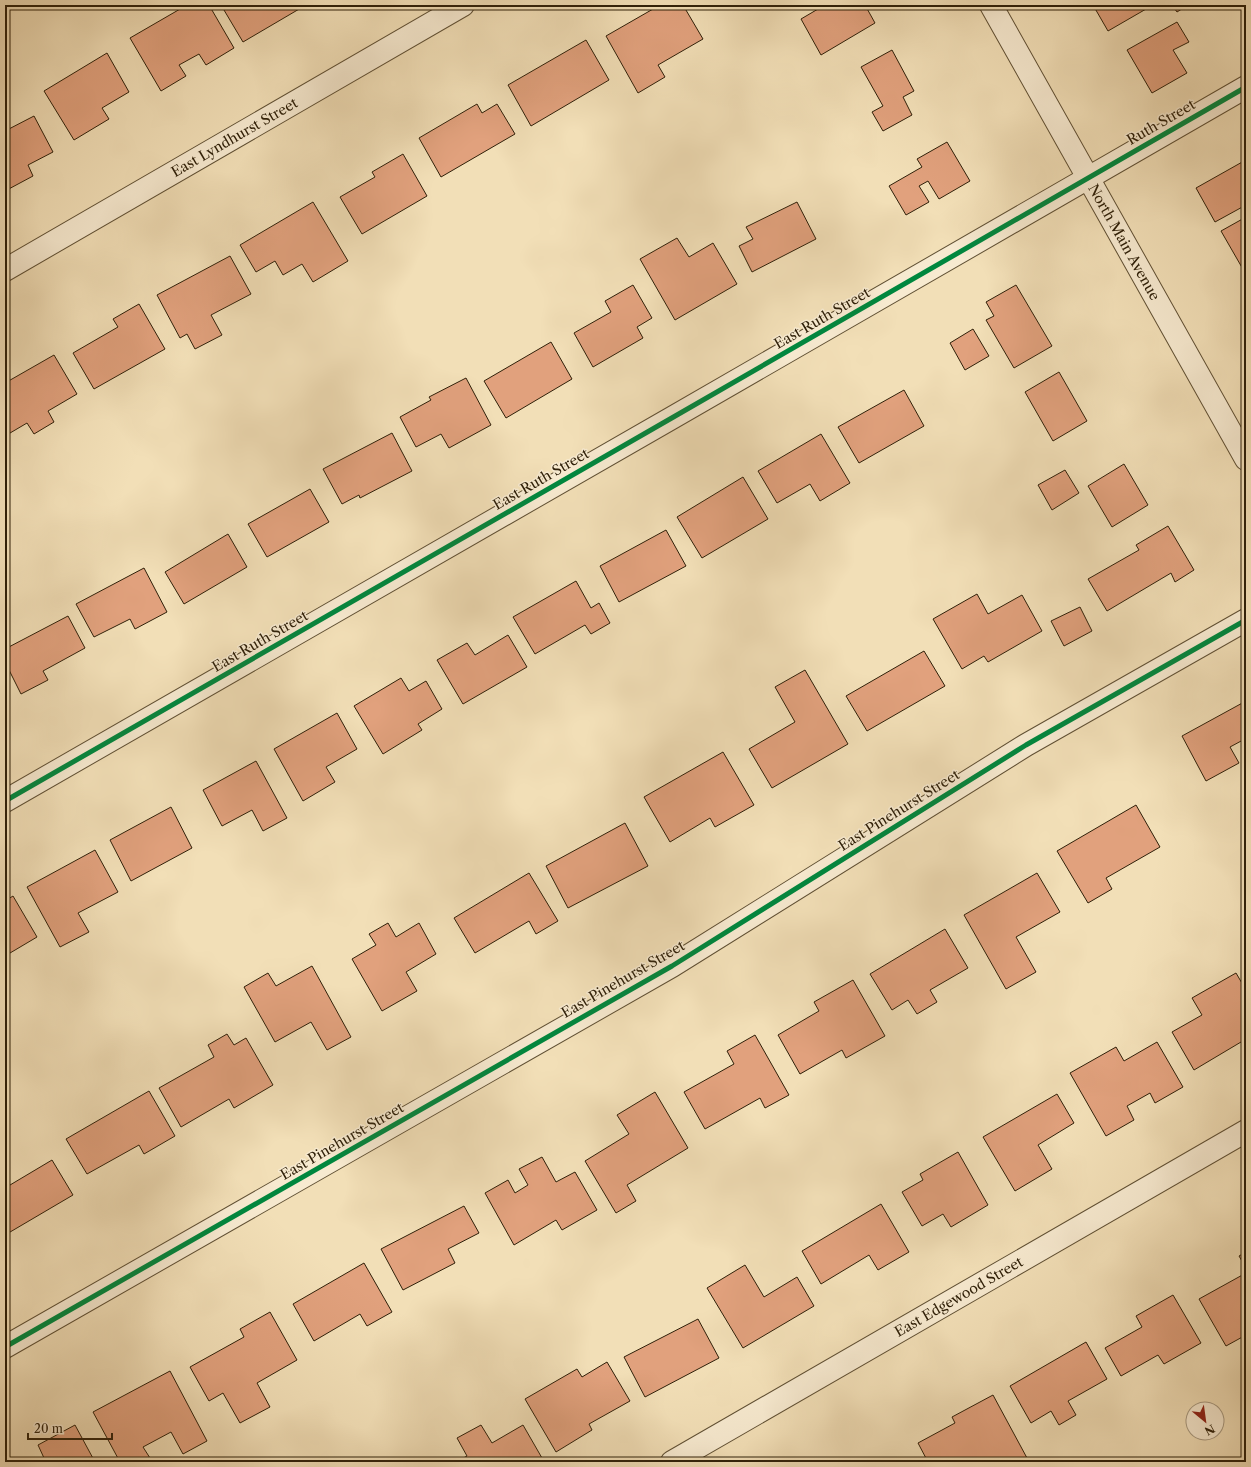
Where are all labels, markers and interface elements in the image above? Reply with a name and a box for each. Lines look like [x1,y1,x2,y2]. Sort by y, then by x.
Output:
street label: East Lyndhurst Street [168,94,301,181]
street label: Ruth Street [1124,95,1198,149]
street label: North Main Avenue [1084,181,1164,304]
street label: East Ruth Street [771,283,873,353]
street label: East Ruth Street [490,444,592,514]
street label: East Ruth Street [209,606,311,676]
street label: East Pinehurst Street [835,765,963,855]
street label: East Pinehurst Street [558,936,688,1022]
street label: East Pinehurst Street [277,1098,407,1184]
street label: East Edgewood Street [891,1253,1026,1341]
north arrow [1185,1401,1225,1441]
scale bar [28,1415,112,1441]
text: 20 m [34,1421,63,1436]
text: N [1202,1421,1217,1438]

